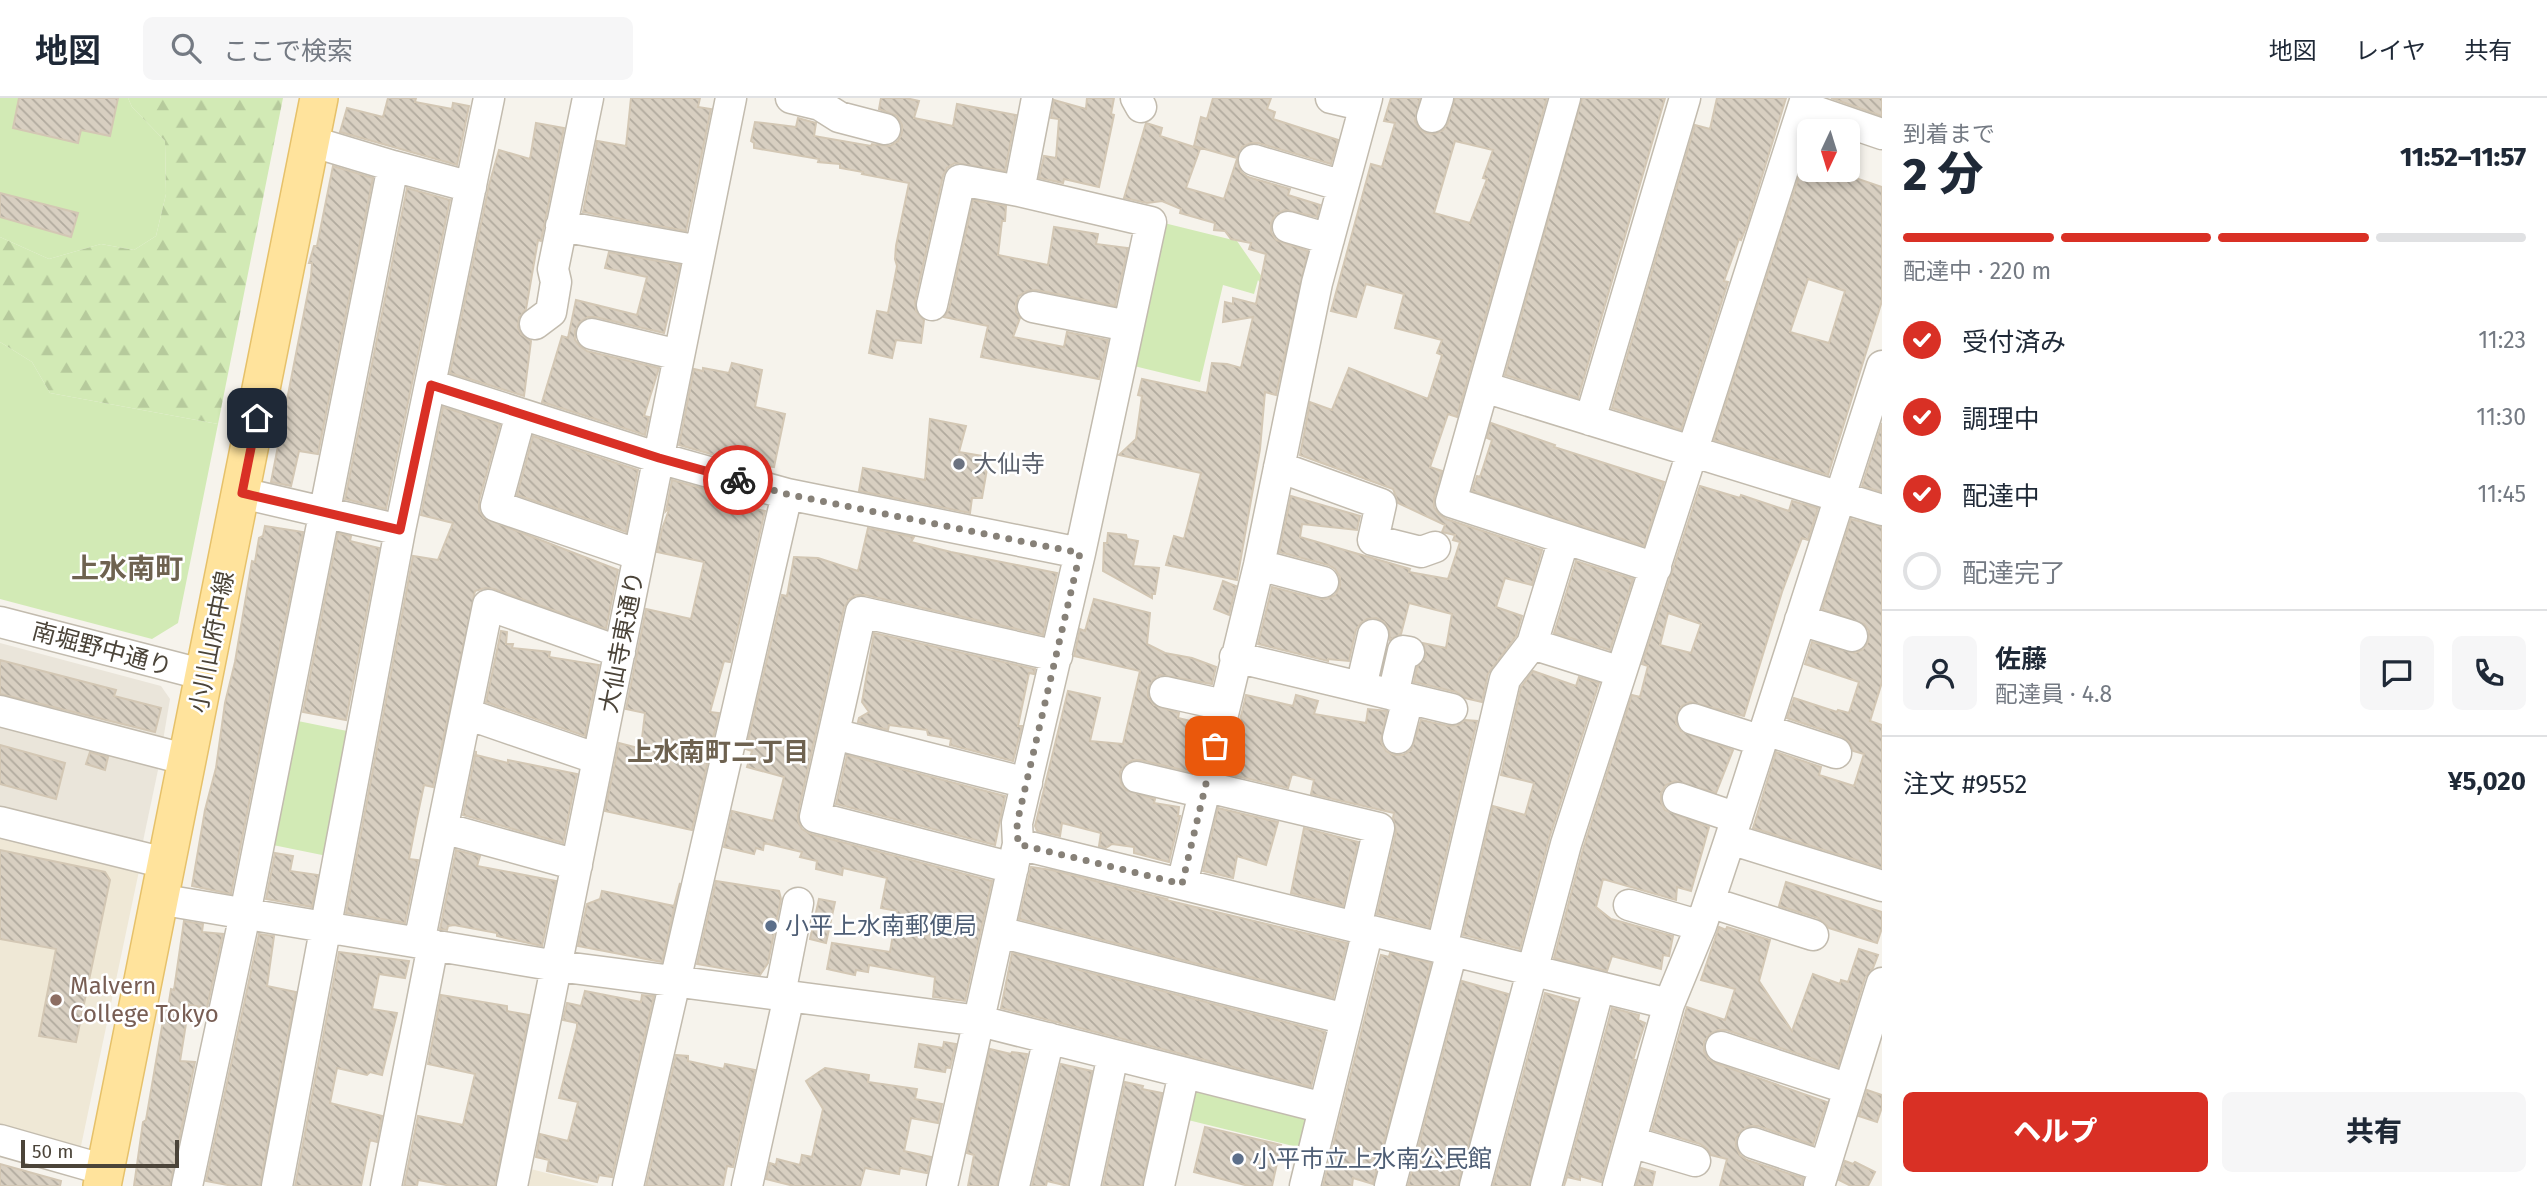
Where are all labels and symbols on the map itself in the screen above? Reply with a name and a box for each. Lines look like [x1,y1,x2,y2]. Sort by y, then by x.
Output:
north arrow [1797,119,1860,182]
pin [227,388,287,448]
courier [703,445,773,515]
place label: 大仙寺 [973,450,1045,478]
marker: 大仙寺 [951,456,967,472]
district label: 上水南町 [71,552,183,585]
street label: 小川山府中線 [185,569,239,715]
street label: 大仙寺東通り [595,569,649,715]
street label: 南堀野中通り [29,617,175,681]
pin [1185,716,1245,776]
district label: 上水南町二丁目 [627,737,809,768]
place label: 小平上水南郵便局 [785,912,977,940]
marker: 小平上水南郵便局 [763,918,779,934]
place label: Malvern College Tokyo [70,972,219,1028]
marker: Malvern College Tokyo [48,992,64,1008]
scale bar [21,1137,178,1169]
place label: 小平市立上水南公民館 [1252,1145,1492,1173]
marker: 小平市立上水南公民館 [1230,1151,1246,1167]

